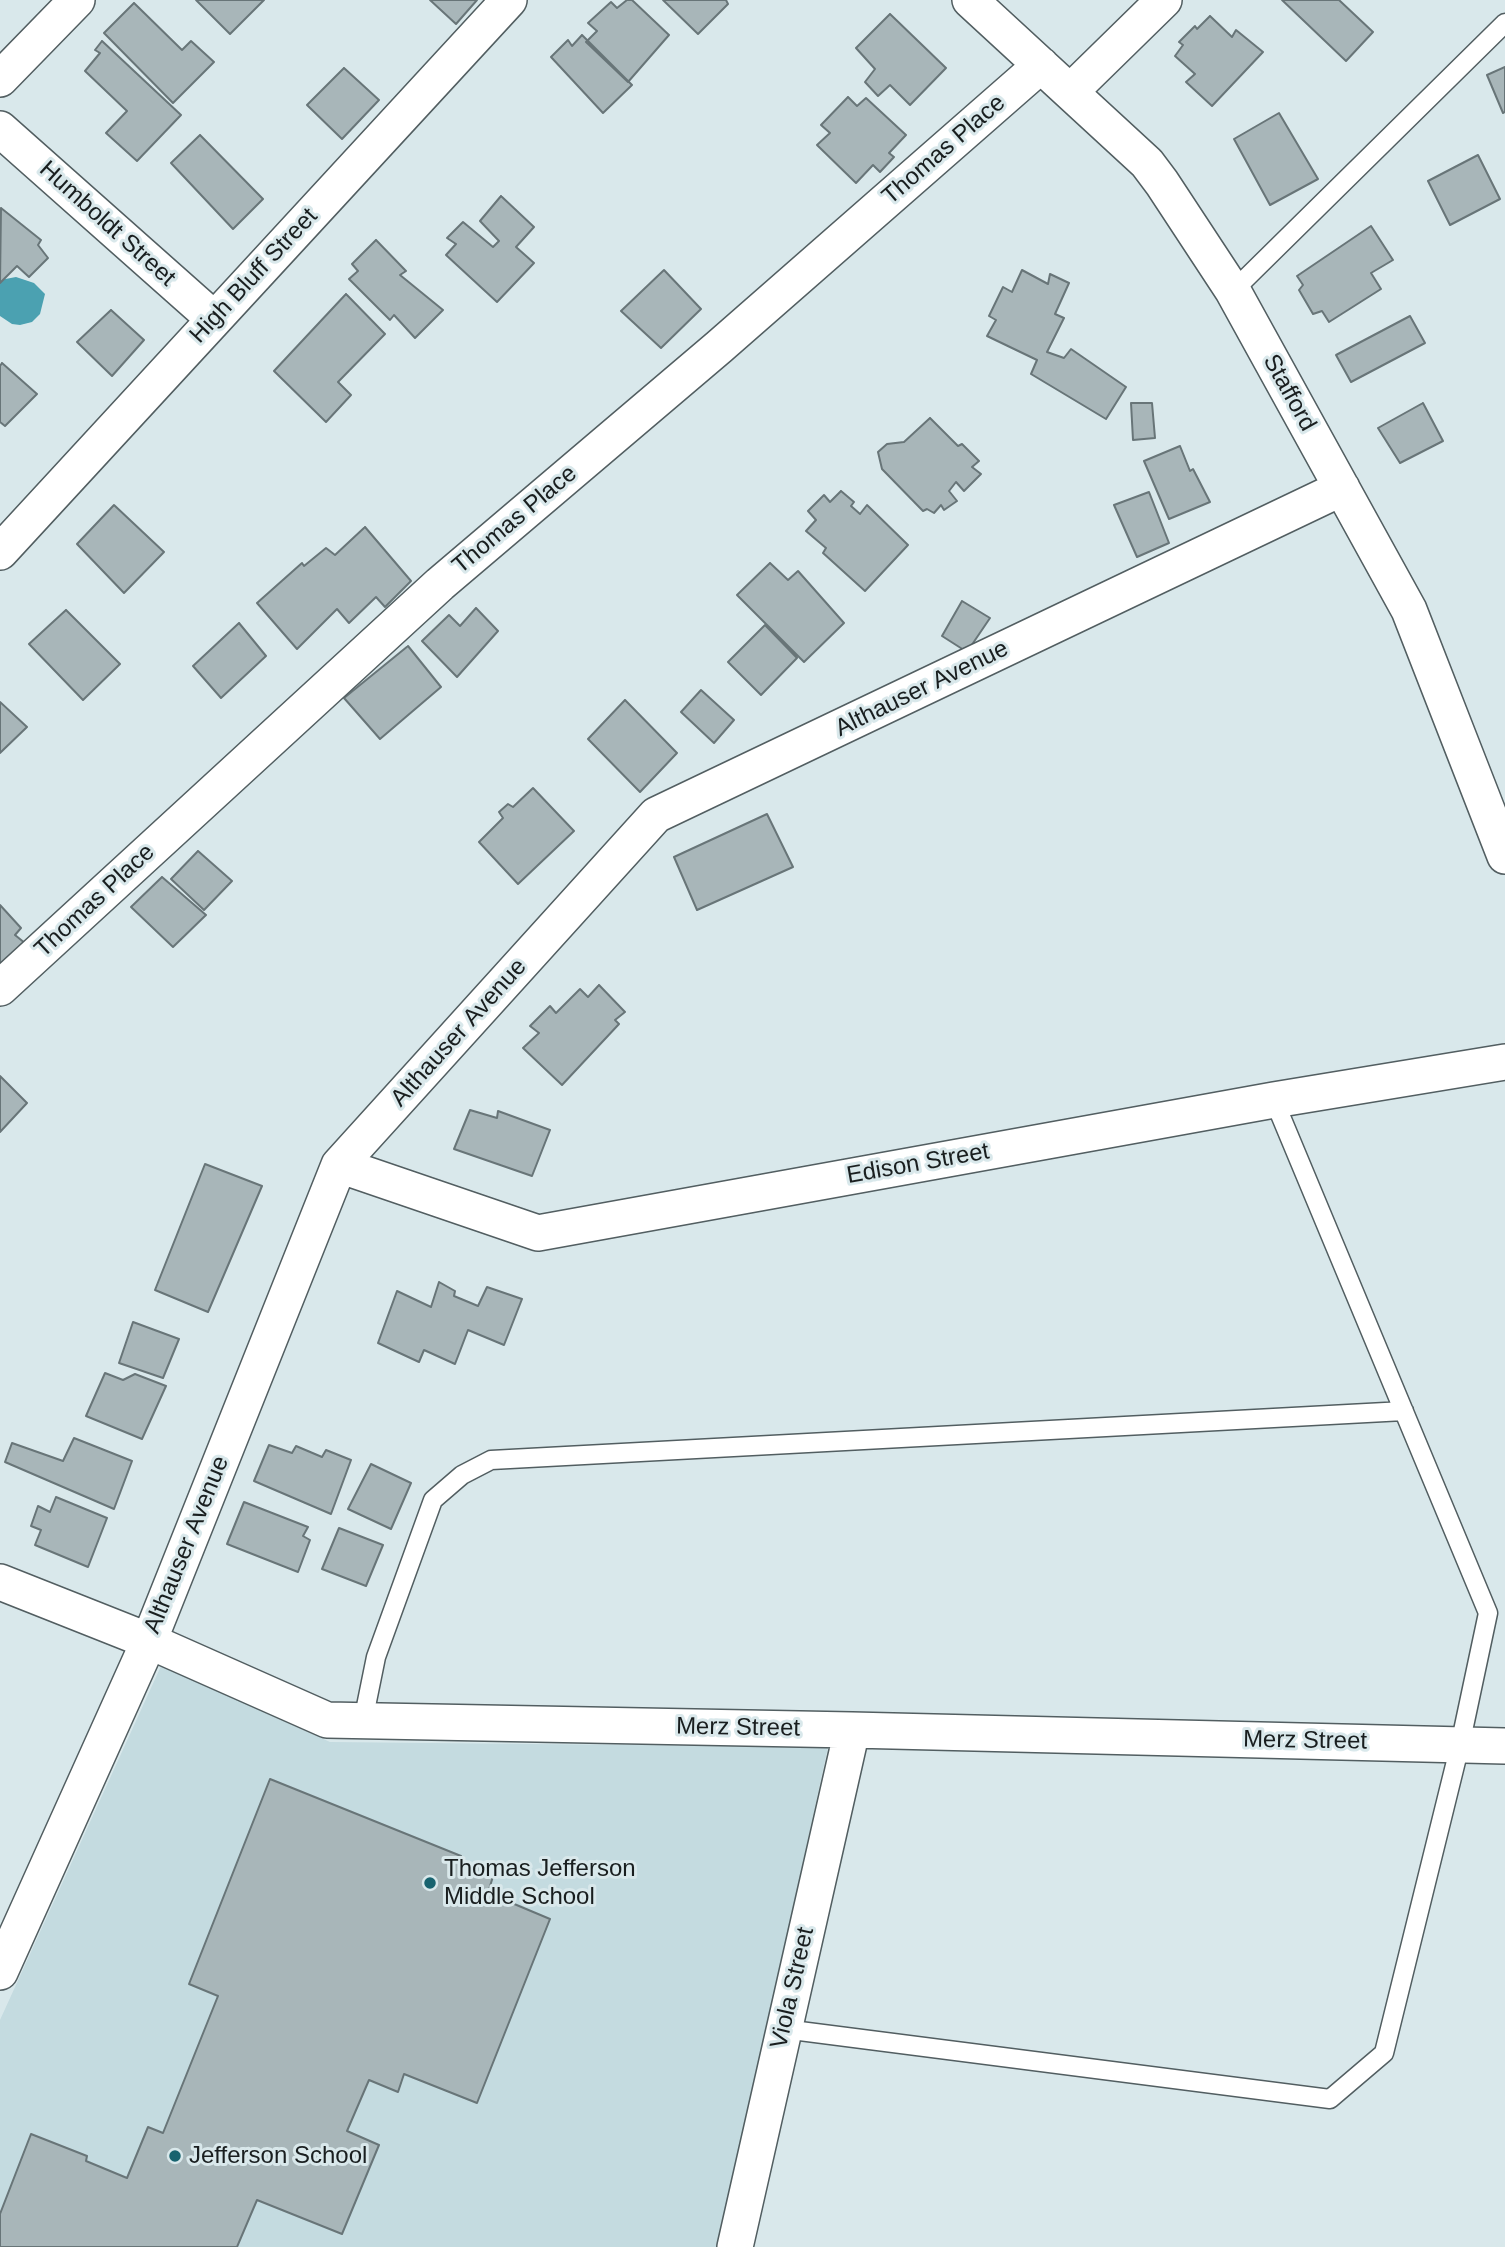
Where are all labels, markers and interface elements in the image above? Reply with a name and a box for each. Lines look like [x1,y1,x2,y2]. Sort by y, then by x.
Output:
street label: Thomas Place [877,89,1011,211]
street label: Humboldt Street [33,155,181,293]
street label: High Bluff Street [184,202,324,350]
street label: Stafford [1256,349,1322,437]
street label: Thomas Place [447,460,583,580]
street label: Althauser Avenue [831,635,1013,743]
street label: Thomas Place [29,838,161,964]
street label: Althauser Avenue [385,953,533,1113]
street label: Edison Street [845,1137,991,1191]
street label: Althauser Avenue [138,1452,236,1638]
street label: Merz Street [676,1713,800,1743]
street label: Merz Street [1243,1726,1367,1756]
place label: Thomas Jefferson Middle School [444,1855,636,1911]
marker: Thomas Jefferson Middle School [422,1875,438,1891]
street label: Viola Street [765,1925,821,2051]
place label: Jefferson School [189,2142,367,2170]
marker: Jefferson School [167,2148,183,2164]

